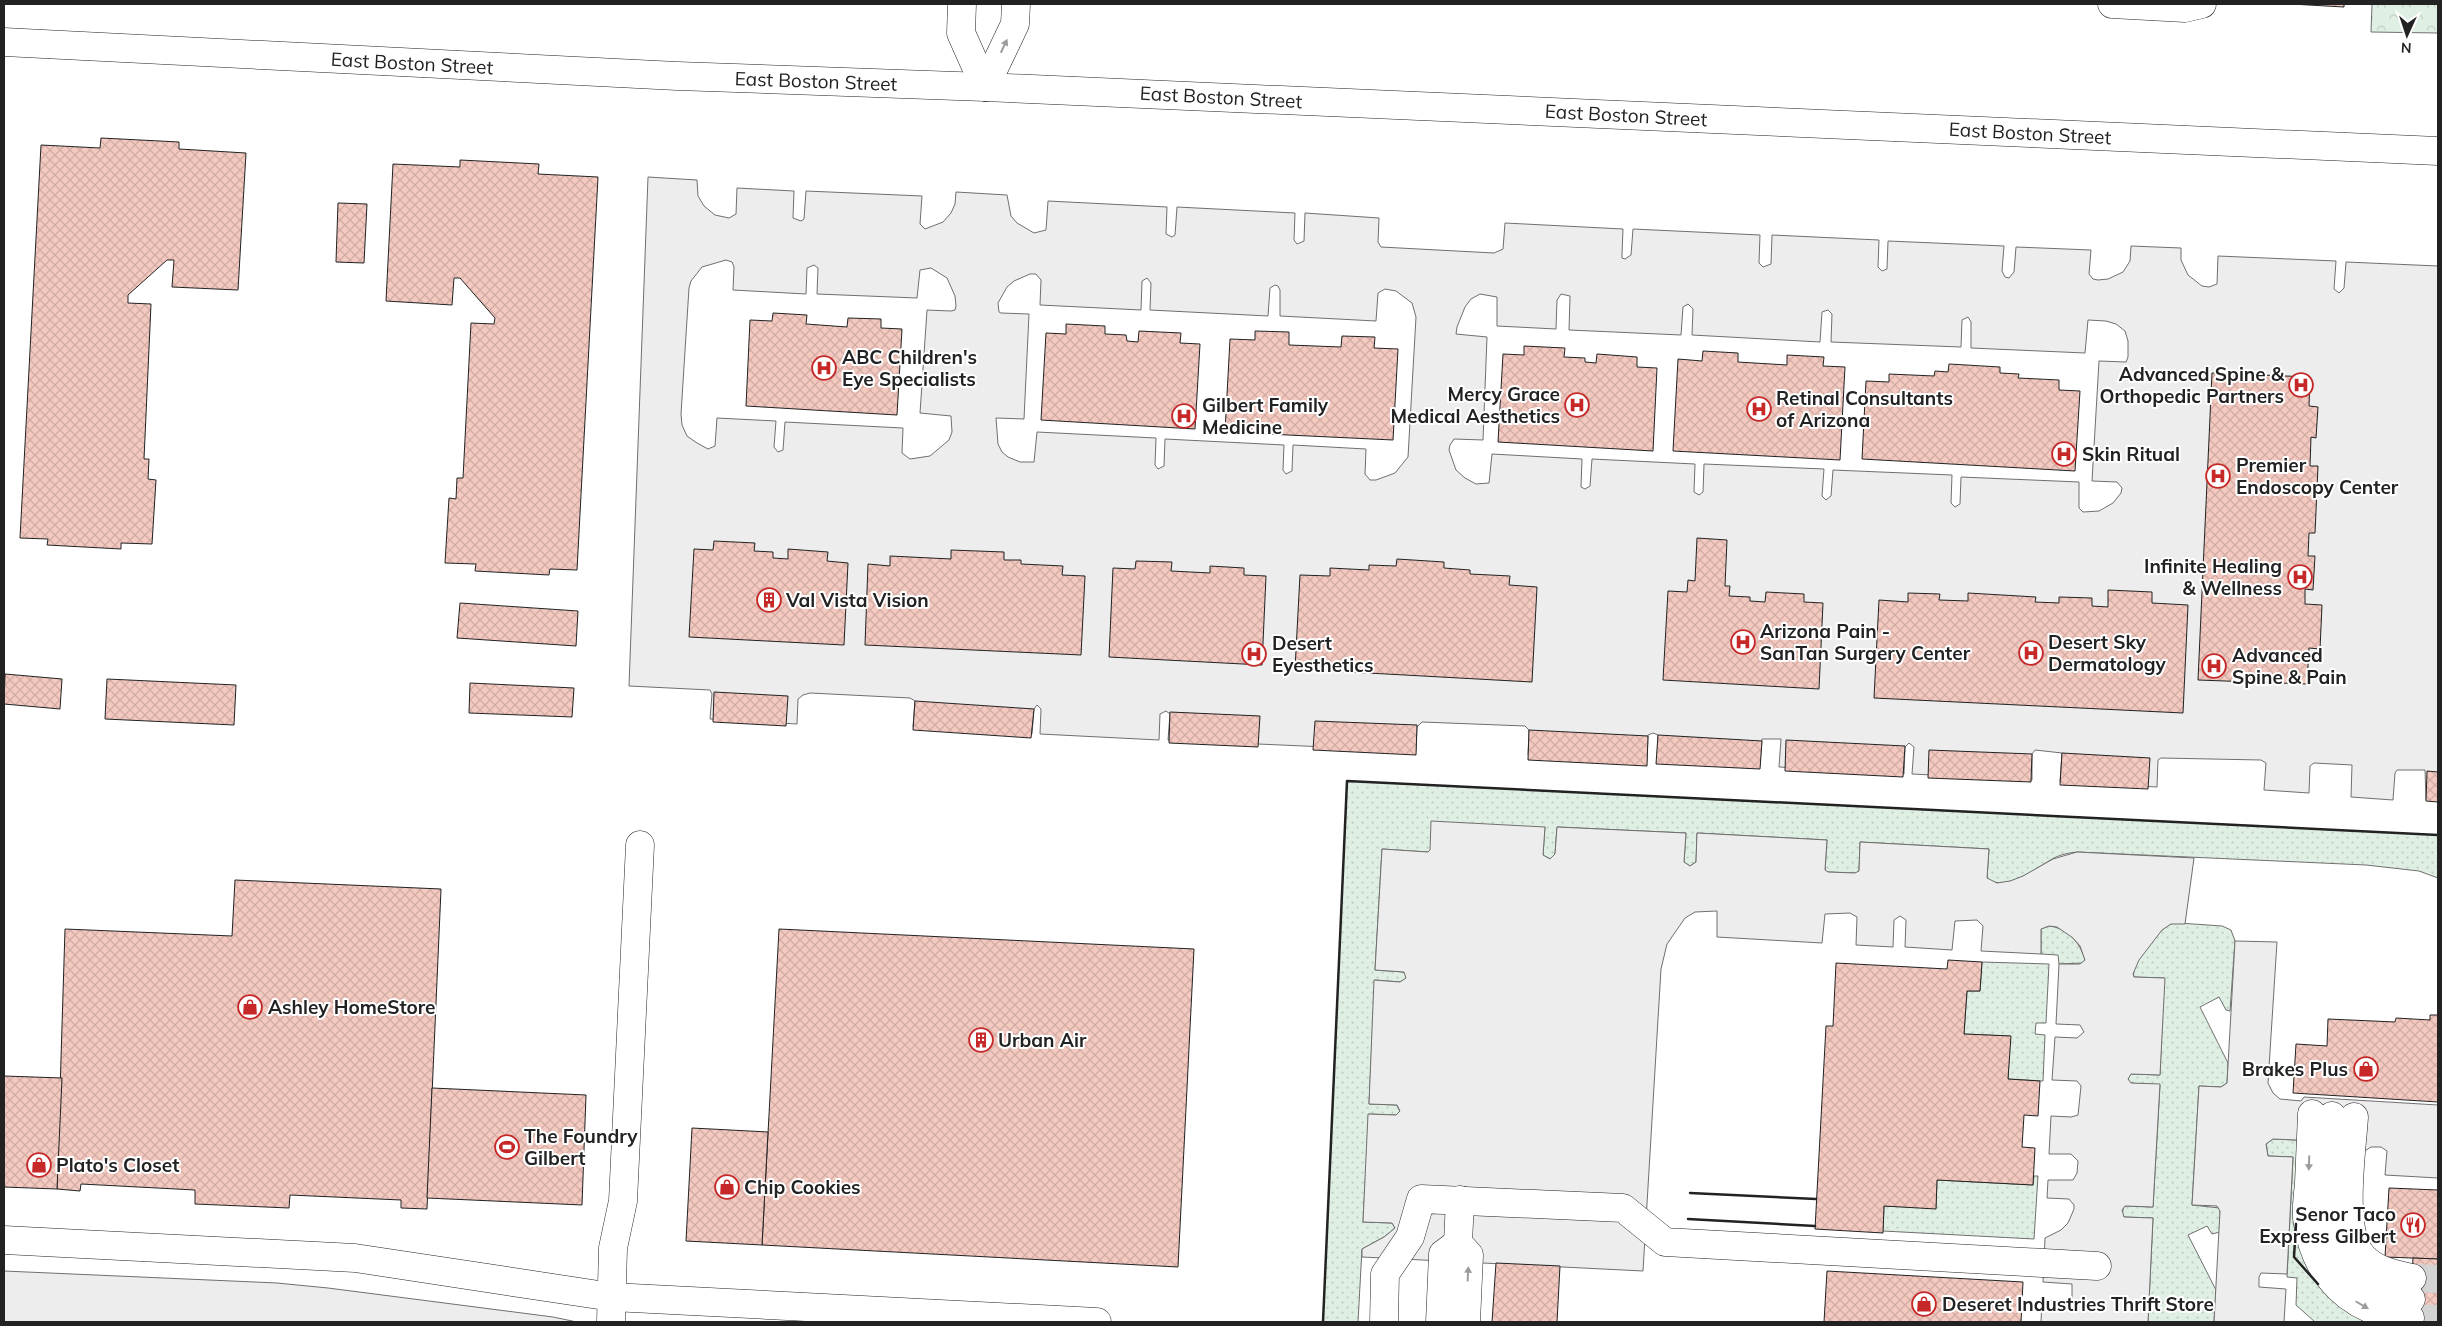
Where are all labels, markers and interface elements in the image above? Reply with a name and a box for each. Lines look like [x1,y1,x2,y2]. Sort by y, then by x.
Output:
north arrow [2382,10,2432,60]
one-way arrow [1000,39,1008,53]
text: N [2401,39,2412,57]
street label: East Boston Street [330,47,494,79]
street label: East Boston Street [734,66,898,96]
street label: East Boston Street [1139,81,1303,113]
street label: East Boston Street [1544,99,1708,131]
street label: East Boston Street [1948,117,2112,149]
place label: ABC Children's Eye Specialists [842,345,977,391]
hospital icon: ABC Children's Eye Specialists [811,355,837,381]
place label: Advanced Spine & Orthopedic Partners [2099,362,2285,408]
hospital icon: Advanced Spine & Orthopedic Partners [2288,372,2314,398]
place label: Mercy Grace Medical Aesthetics [1391,382,1560,428]
place label: Retinal Consultants of Arizona [1776,386,1953,432]
hospital icon: Mercy Grace Medical Aesthetics [1564,392,1590,418]
place label: Gilbert Family Medicine [1202,393,1329,439]
hospital icon: Retinal Consultants of Arizona [1746,396,1772,422]
hospital icon: Gilbert Family Medicine [1171,403,1197,429]
hospital icon: Skin Ritual [2051,441,2077,467]
place label: Skin Ritual [2082,442,2180,466]
place label: Premier Endoscopy Center [2236,453,2399,499]
hospital icon: Premier Endoscopy Center [2205,463,2231,489]
place label: Infinite Healing & Wellness [2144,554,2282,600]
hospital icon: Infinite Healing & Wellness [2287,564,2313,590]
building icon: Val Vista Vision [756,587,782,613]
place label: Val Vista Vision [785,588,929,612]
place label: Arizona Pain - SanTan Surgery Center [1760,619,1971,665]
hospital icon: Arizona Pain - SanTan Surgery Center [1730,629,1756,655]
place label: Desert Sky Dermatology [2048,630,2167,676]
place label: Desert Eyesthetics [1272,631,1373,677]
hospital icon: Desert Sky Dermatology [2018,640,2044,666]
hospital icon: Desert Eyesthetics [1241,641,1267,667]
place label: Advanced Spine & Pain [2232,643,2347,689]
hospital icon: Advanced Spine & Pain [2201,653,2227,679]
shop icon: Ashley HomeStore [237,994,263,1020]
place label: Ashley HomeStore [268,995,436,1019]
building icon: Urban Air [968,1027,994,1053]
place label: Urban Air [998,1028,1087,1052]
shop icon: Brakes Plus [2353,1056,2379,1082]
place label: Brakes Plus [2242,1057,2348,1081]
place label: The Foundry Gilbert [524,1124,638,1170]
sports icon: The Foundry Gilbert [494,1134,520,1160]
shop icon: Plato's Closet [26,1152,52,1178]
place label: Plato's Closet [56,1153,179,1177]
one-way arrow [2305,1155,2313,1171]
shop icon: Chip Cookies [714,1174,740,1200]
place label: Chip Cookies [744,1175,861,1199]
place label: Senor Taco Express Gilbert [2259,1202,2396,1248]
restaurant icon: Senor Taco Express Gilbert [2400,1212,2426,1238]
one-way arrow [1465,1265,1473,1281]
shop icon: Deseret Industries Thrift Store [1911,1291,1937,1317]
place label: Deseret Industries Thrift Store [1942,1292,2214,1316]
one-way arrow [2355,1300,2369,1309]

